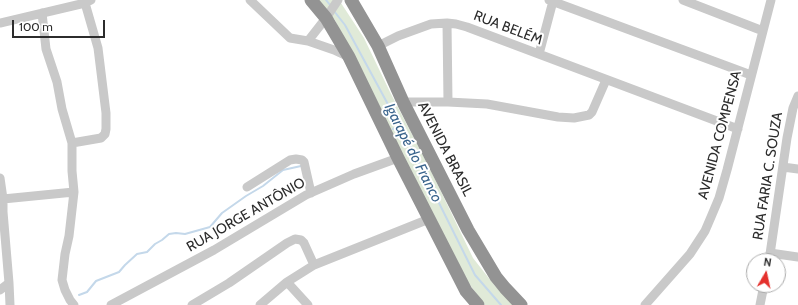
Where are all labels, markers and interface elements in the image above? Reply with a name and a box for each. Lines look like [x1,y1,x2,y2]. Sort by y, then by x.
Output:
street label: RUA BELÉM [471,7,545,49]
scale bar [14,12,107,38]
text: 100 m [19,19,53,34]
street label: AVENIDA COMPENSA [695,69,745,201]
street label: AVENIDA BRASIL [414,99,476,199]
water label: Igarapé do Franco [380,100,446,206]
street label: RUA FARIA C. SOUZA [750,111,786,241]
street label: RUA JORGE ANTÔNIO [184,174,308,256]
north arrow [746,253,786,293]
text: N [763,255,773,270]

